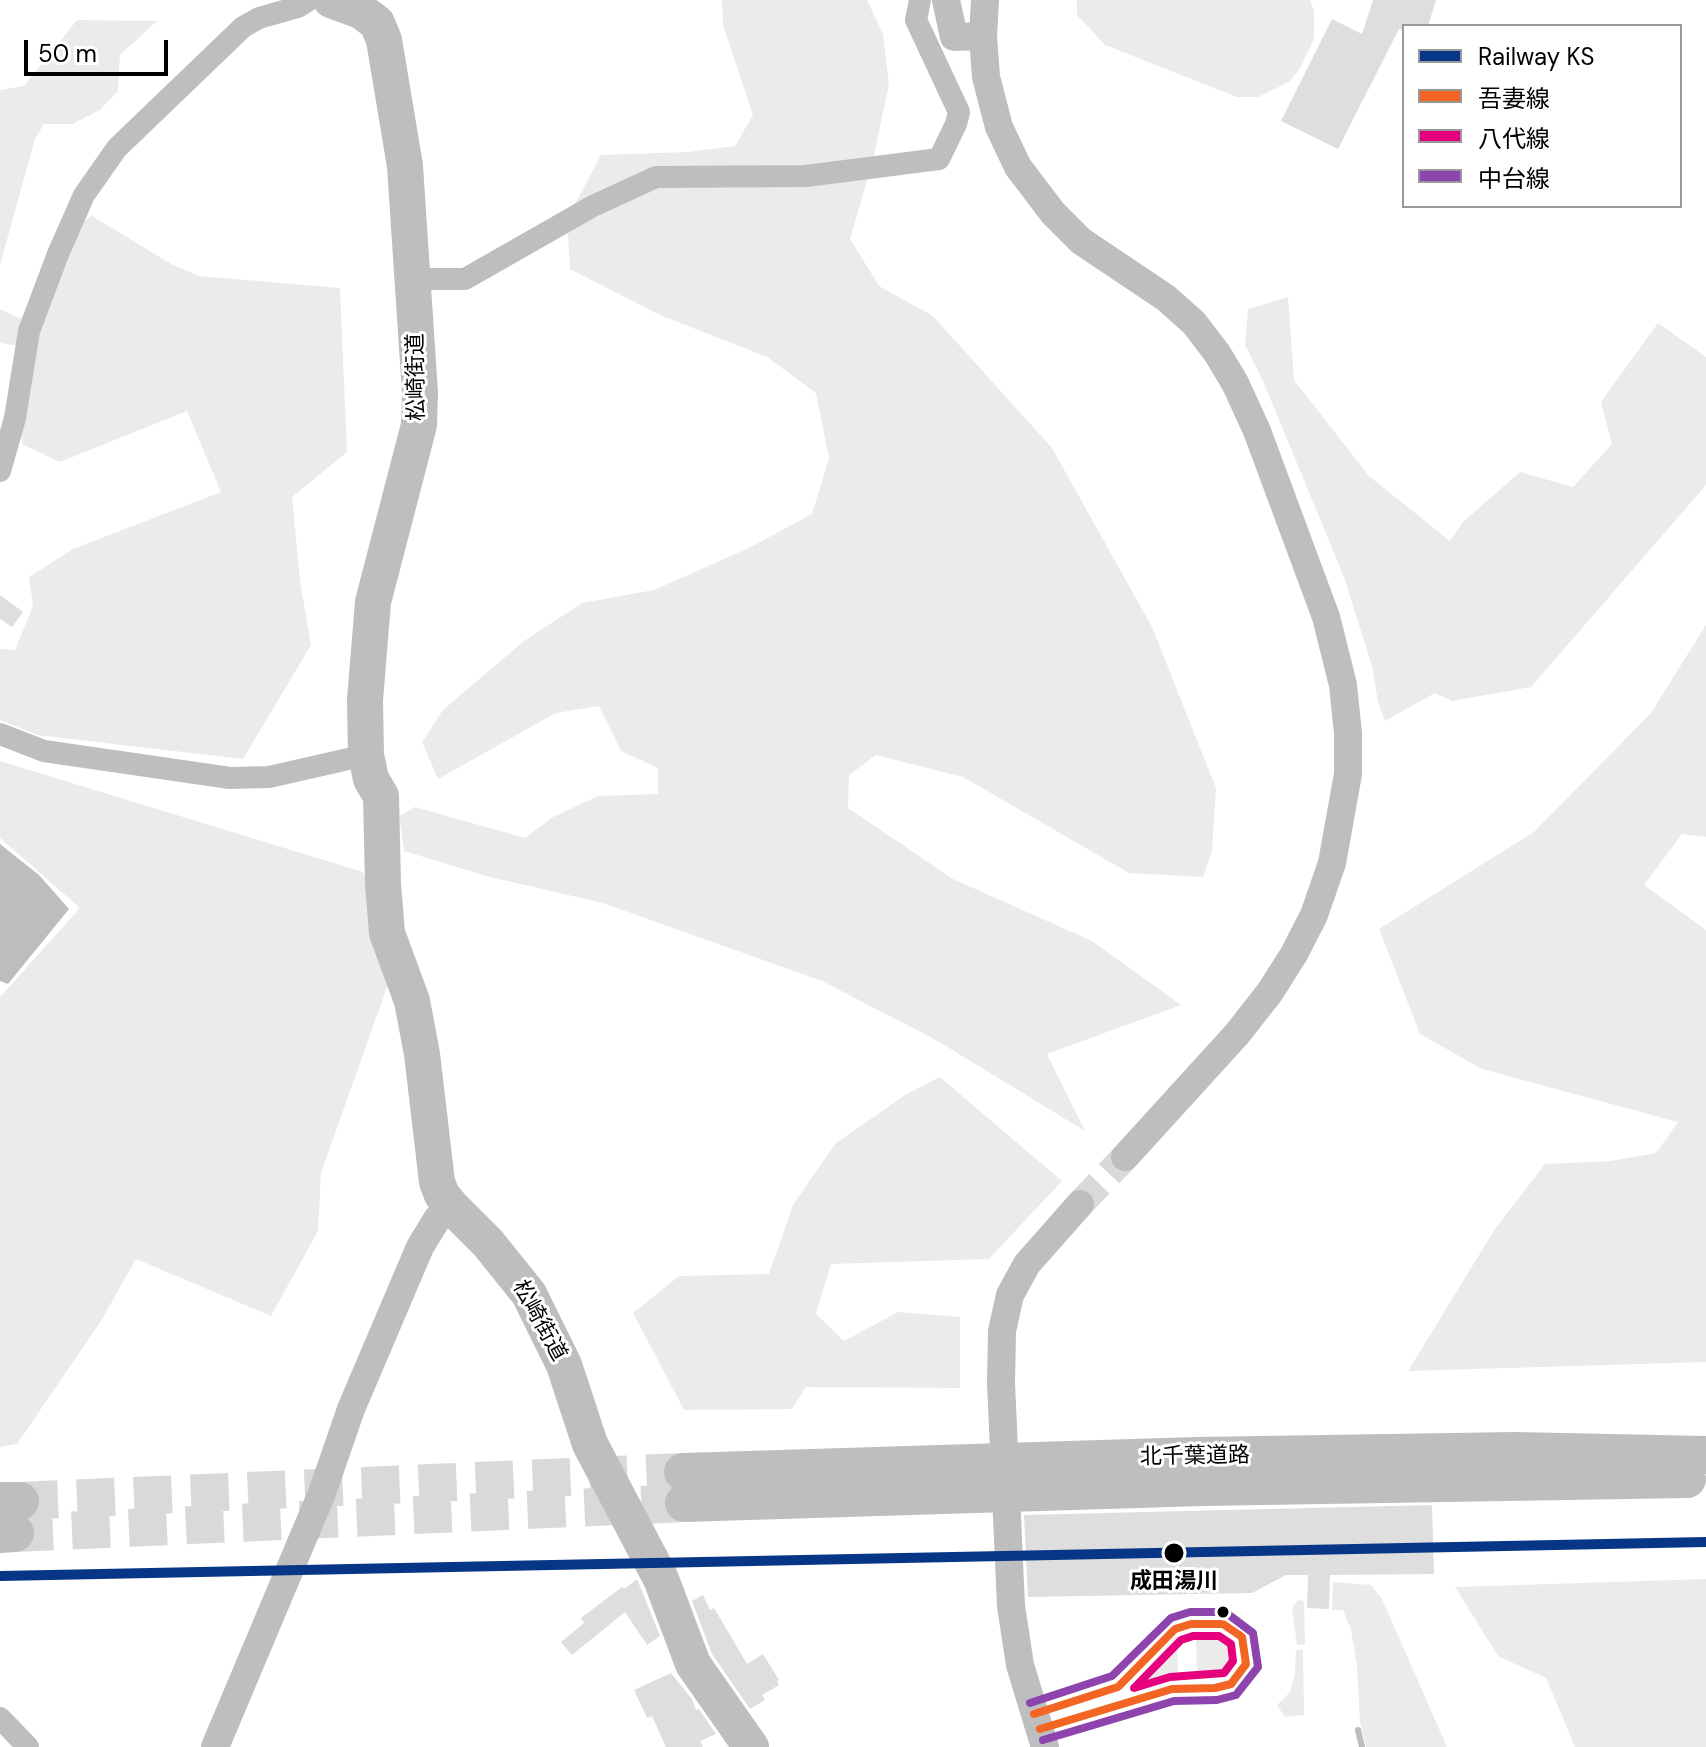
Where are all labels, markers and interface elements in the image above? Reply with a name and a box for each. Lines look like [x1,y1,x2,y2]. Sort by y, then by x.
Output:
scale bar [28,24,172,74]
legend [1402,24,1682,208]
text: 50 m [38,38,97,69]
text: Railway KS [1478,41,1594,72]
text: 吾妻線 [1478,83,1550,114]
text: 八代線 [1478,123,1550,154]
text: 中台線 [1478,163,1550,194]
street label: 松崎街道 [403,333,431,421]
street label: 松崎街道 [506,1276,572,1366]
street label: 北千葉道路 [1140,1443,1250,1471]
marker: 成田湯川 [1162,1541,1186,1565]
place label: 成田湯川 [1130,1569,1218,1595]
unlabelled marker [1215,1604,1231,1620]

